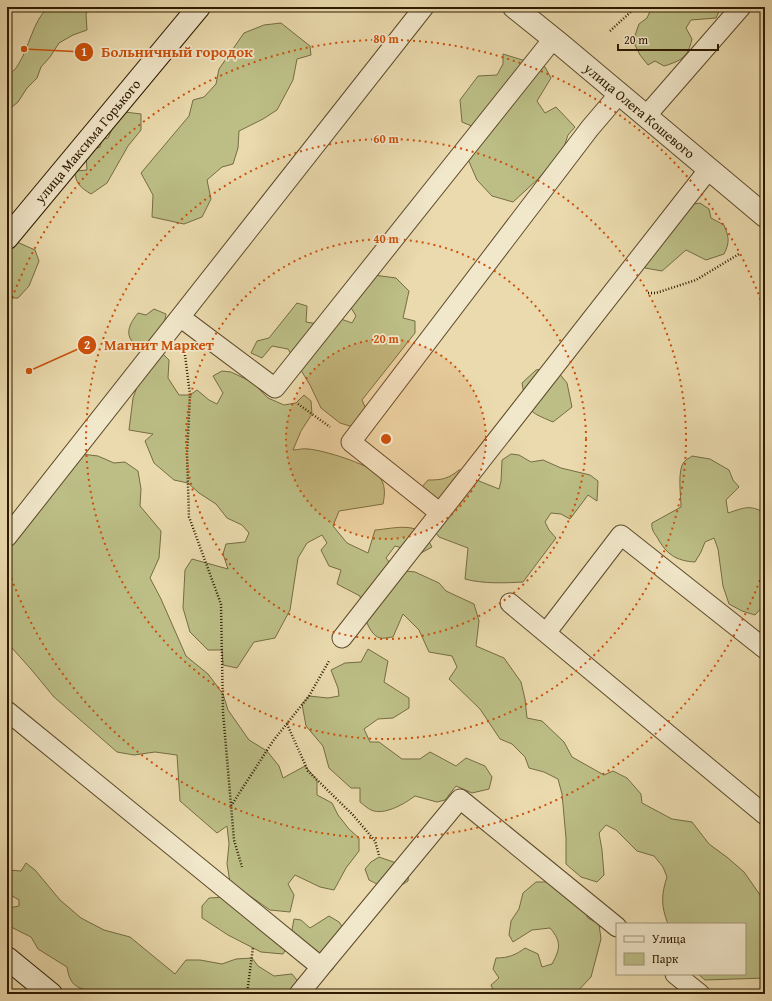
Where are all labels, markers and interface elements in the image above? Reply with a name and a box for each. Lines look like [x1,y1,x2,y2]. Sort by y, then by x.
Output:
scale bar [618,26,718,52]
text: 80 m [373,30,399,47]
text: 20 m [624,31,648,48]
callout: Больничный городок [74,38,261,65]
text: Больничный городок [101,41,253,62]
text: 1 [81,43,87,60]
street label: улица Олега Кошевого [579,58,699,163]
street label: улица Максима Горького [29,75,145,208]
text: 60 m [373,130,399,147]
text: 40 m [373,230,399,247]
text: 20 m [373,330,399,347]
callout: Магнит Маркет [77,331,222,358]
text: Магнит Маркет [104,334,215,355]
text: 2 [84,336,90,353]
centre of rings [379,432,393,446]
legend [616,923,746,975]
text: Улица [652,930,686,947]
text: Парк [652,950,679,967]

